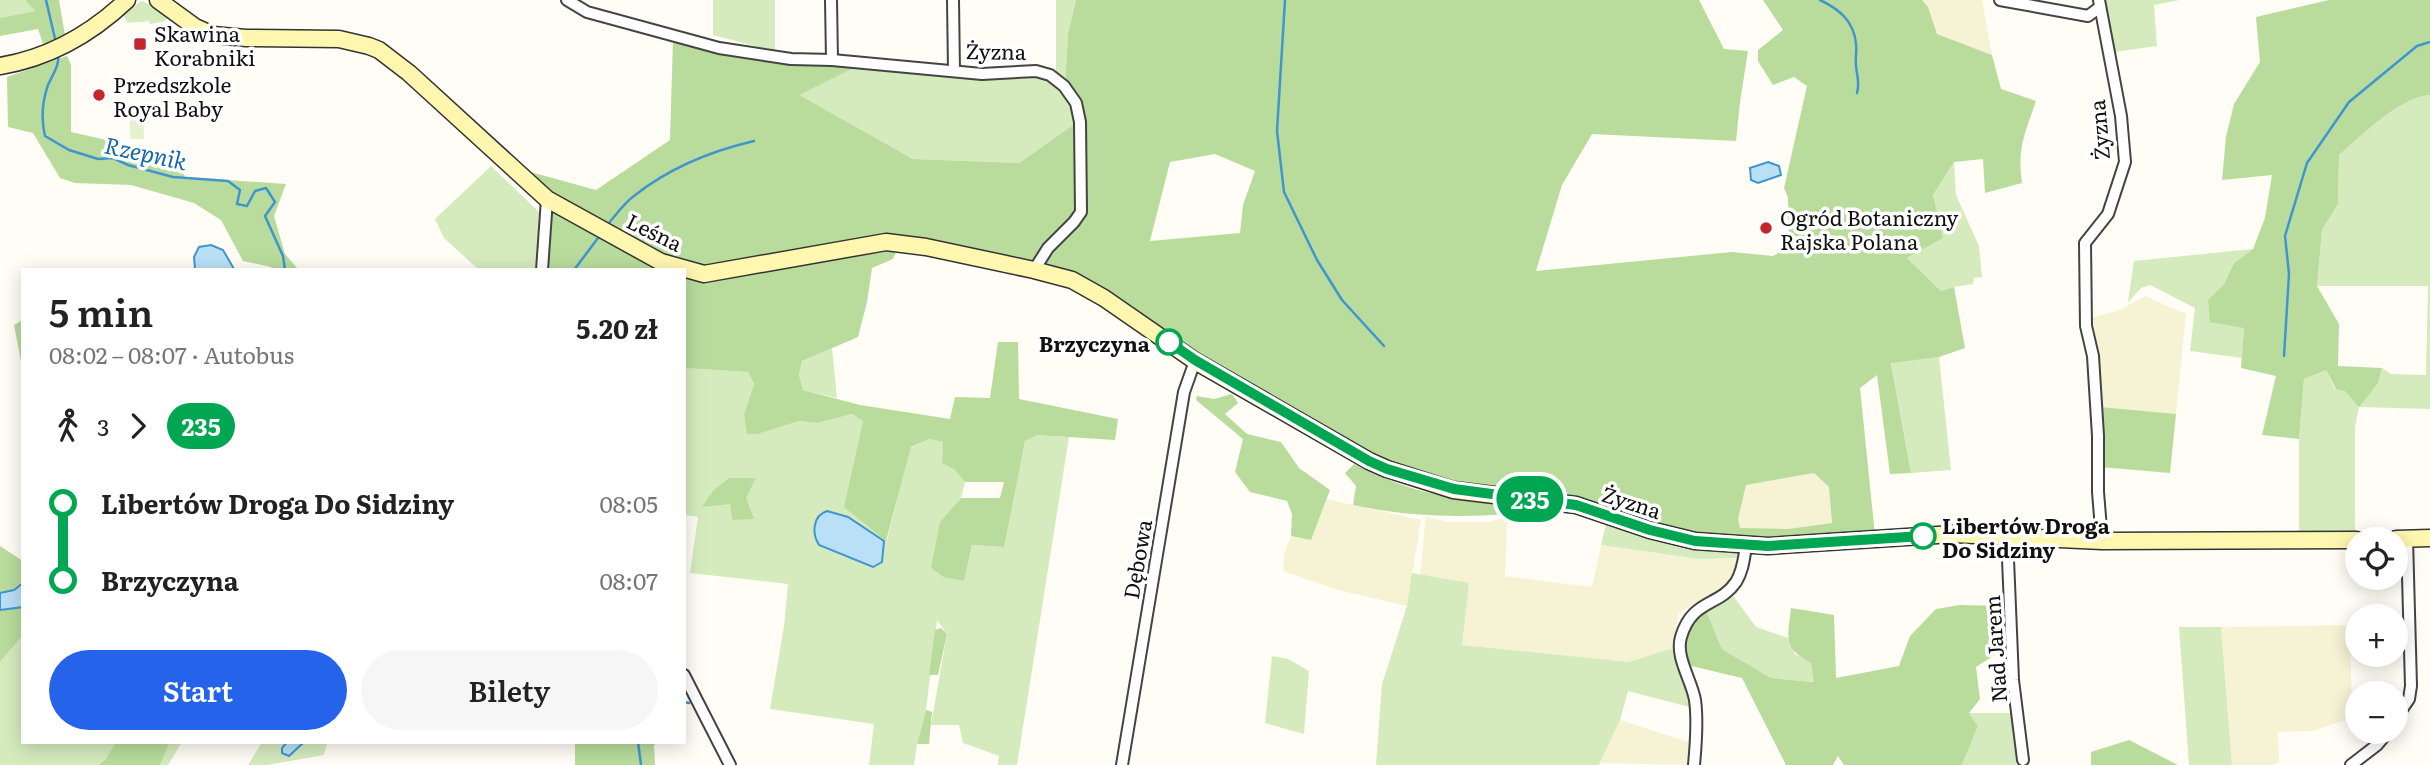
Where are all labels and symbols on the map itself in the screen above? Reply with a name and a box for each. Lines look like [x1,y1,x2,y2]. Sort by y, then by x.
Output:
place label: Skawina Korabniki [154,17,255,72]
street label: Żyzna [965,34,1027,66]
marker: Skawina Korabniki [132,36,148,52]
place label: Przedszkole Royal Baby [113,68,232,123]
marker: Przedszkole Royal Baby [91,87,107,103]
street label: Żyzna [2080,98,2116,161]
water label: Rzepnik [102,127,191,177]
place label: Ogród Botaniczny Rajska Polana [1780,201,1959,256]
street label: Leśna [622,204,689,258]
marker: Ogród Botaniczny Rajska Polana [1758,220,1774,236]
place label: Brzyczyna [1039,327,1151,358]
marker: Brzyczyna [1156,329,1182,355]
line badge: 235 [1490,476,1570,522]
street label: Żyzna [1598,477,1666,525]
place label: Libertów Droga Do Sidziny [1942,509,2111,564]
street label: Dębowa [1114,516,1158,601]
marker: Libertów Droga Do Sidziny [1910,523,1936,549]
street label: Nad Jarem [1975,594,2013,704]

